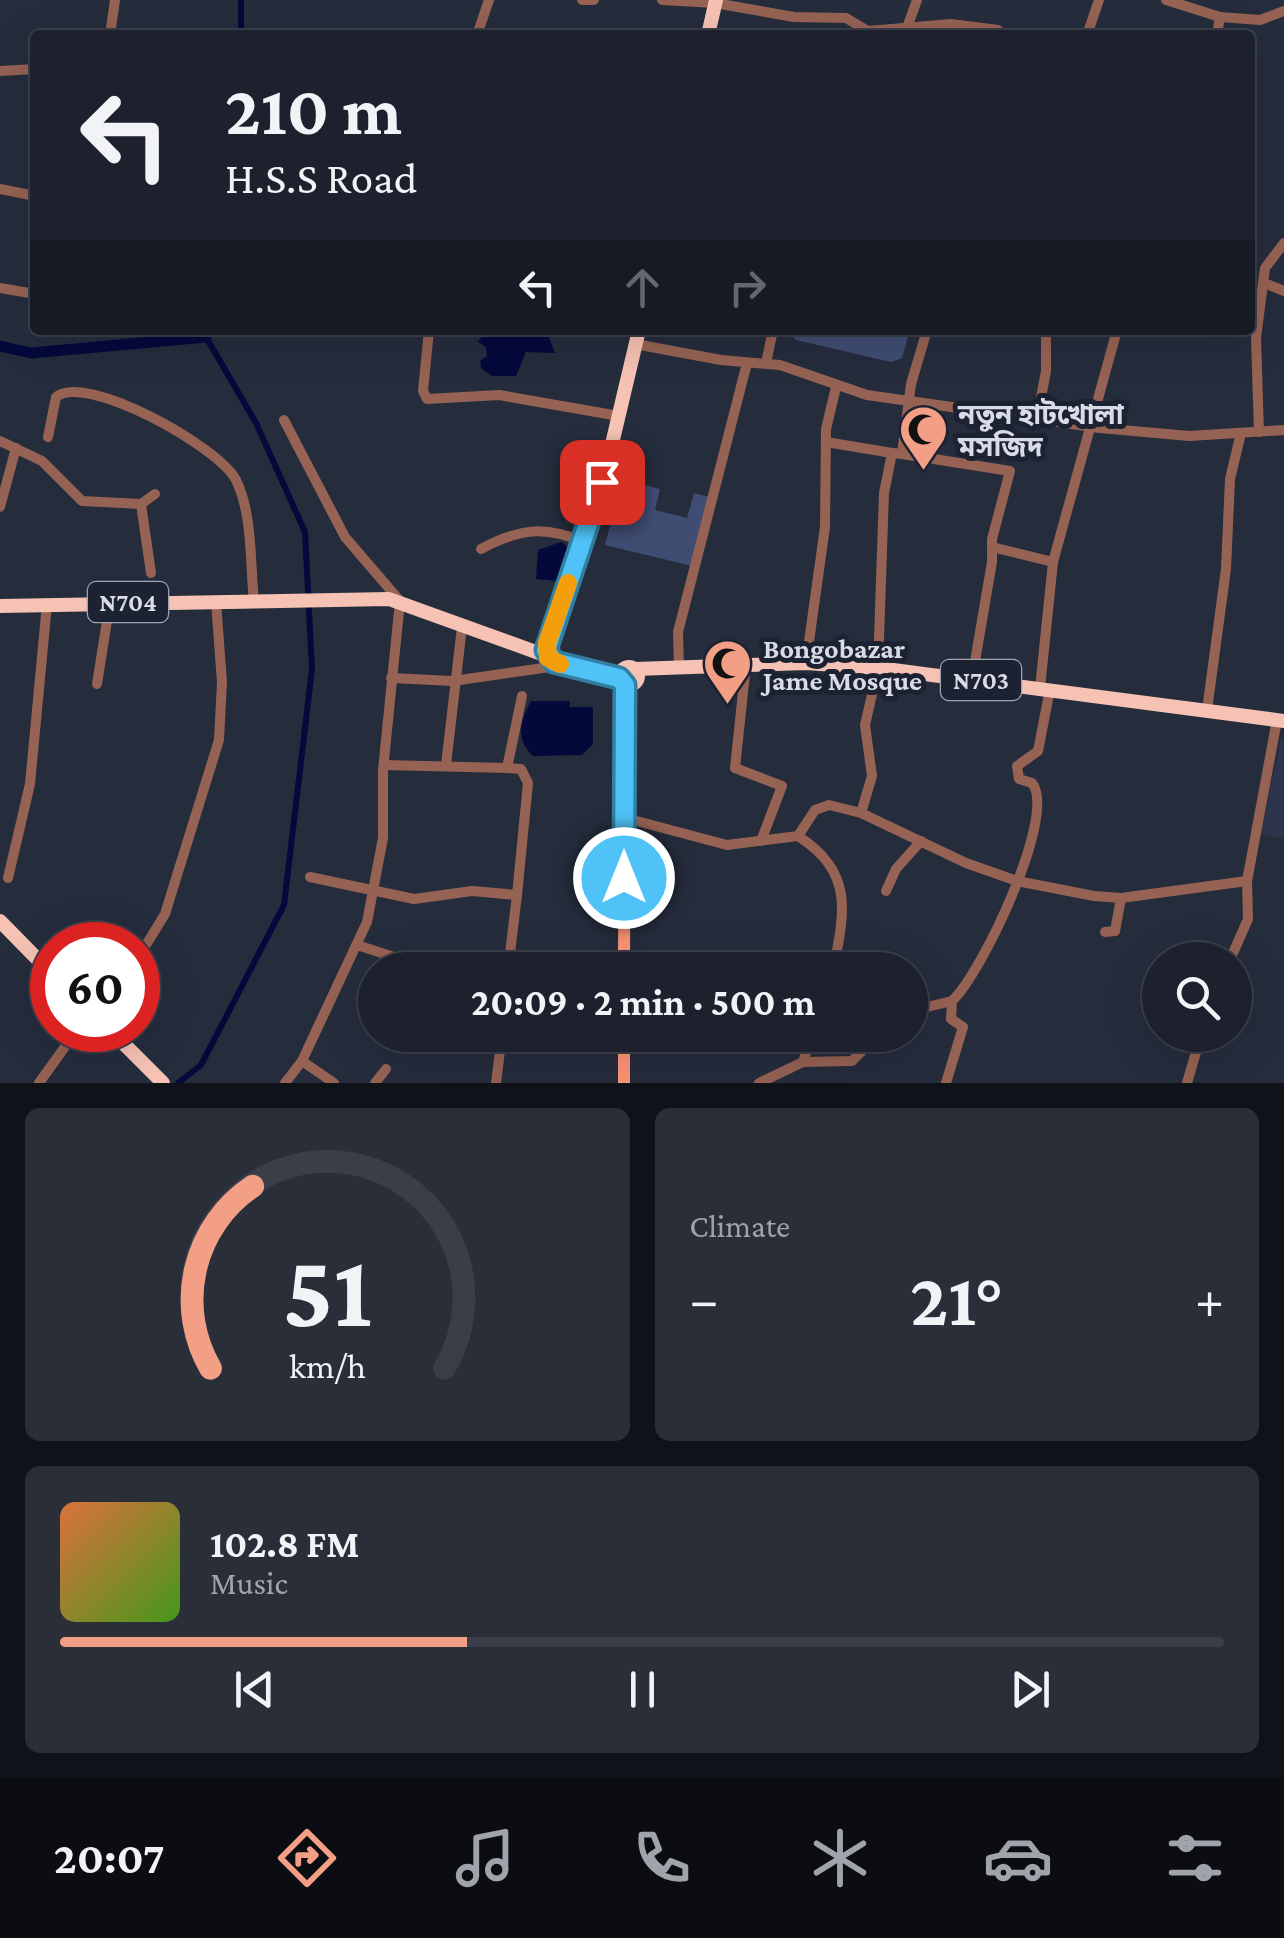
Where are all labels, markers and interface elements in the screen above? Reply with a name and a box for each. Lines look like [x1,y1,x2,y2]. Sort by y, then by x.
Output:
icon: left [60,70,190,200]
text: 210 m [225,71,402,149]
text: H.S.S Road [225,153,418,203]
icon: left [510,260,565,315]
icon: ahead [615,260,670,315]
icon: right [720,260,775,315]
place label: নতুন হাটখোলা মসজিদ [957,398,1125,462]
mosque icon: নতুন হাটখোলা মসজিদ [897,404,949,472]
pin [560,440,645,525]
icon: arrive [575,455,630,510]
road number: N704 [88,582,168,622]
place label: Bongobazar Jame Mosque [760,633,922,696]
mosque icon: Bongobazar Jame Mosque [702,638,754,706]
road number: N703 [941,660,1021,700]
position arrow [572,826,676,930]
speed limit sign: 60 [30,922,160,1052]
map controls [1142,942,1252,1052]
button: search [1142,942,1252,1052]
text: 20:09 · 2 min · 500 m [471,981,815,1023]
text: Climate [690,1208,790,1244]
text: 51 [283,1233,372,1348]
text: 21° [910,1258,1003,1341]
text: − [690,1269,719,1330]
text: + [1195,1269,1224,1330]
text: km/h [289,1346,366,1386]
text: 102.8 FM [210,1523,359,1565]
text: Music [210,1565,288,1601]
icon: previous [227,1662,282,1717]
icon: pause [615,1662,670,1717]
icon: next [1003,1662,1058,1717]
icon: directions [272,1823,342,1893]
icon: music [450,1823,520,1893]
icon: phone [627,1823,697,1893]
icon: climate [805,1823,875,1893]
icon: car [983,1823,1053,1893]
icon: filters [1160,1823,1230,1893]
text: 20:07 [54,1833,165,1883]

